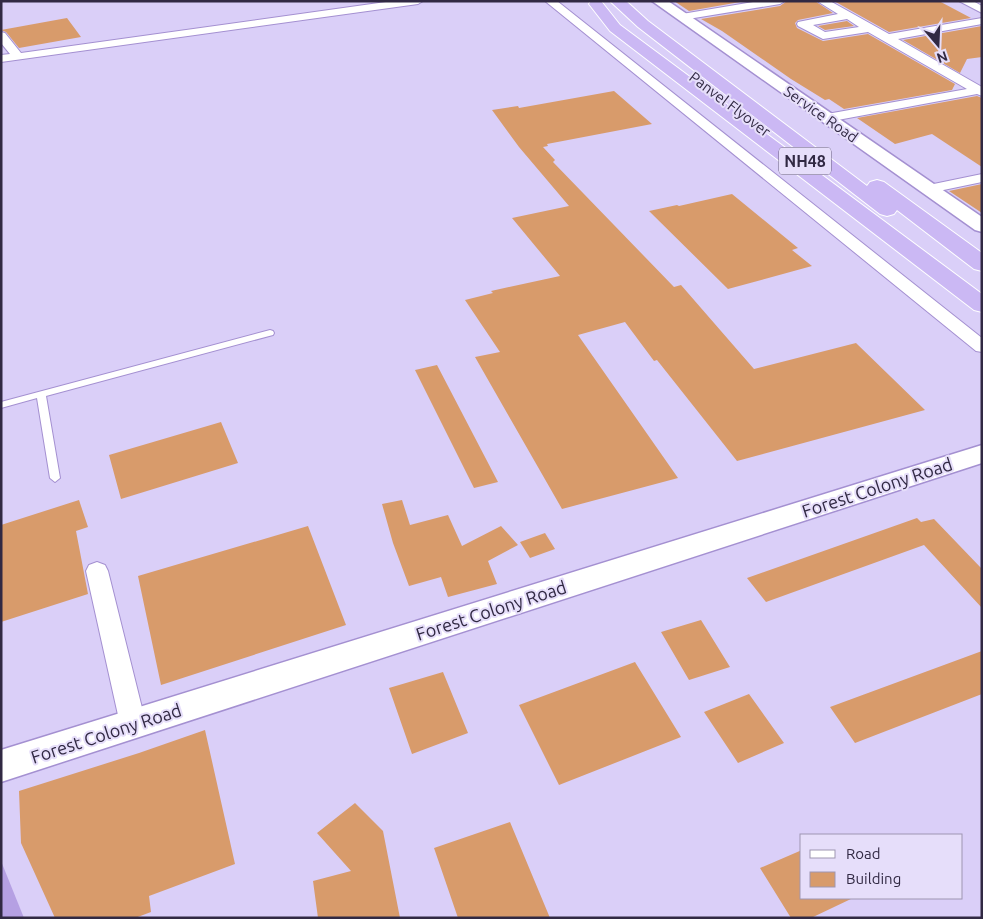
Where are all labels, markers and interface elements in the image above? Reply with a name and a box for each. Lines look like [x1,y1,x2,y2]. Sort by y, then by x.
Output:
north arrow [913,20,963,70]
text: N [935,48,950,67]
street label: Panvel Flyover [686,68,774,140]
street label: Service Road [781,82,861,146]
road number: NH48 [779,148,831,175]
street label: Forest Colony Road [799,453,955,521]
street label: Forest Colony Road [413,576,569,644]
street label: Forest Colony Road [28,699,184,767]
legend [800,834,963,899]
text: Road [846,845,881,862]
text: Building [846,870,901,887]

